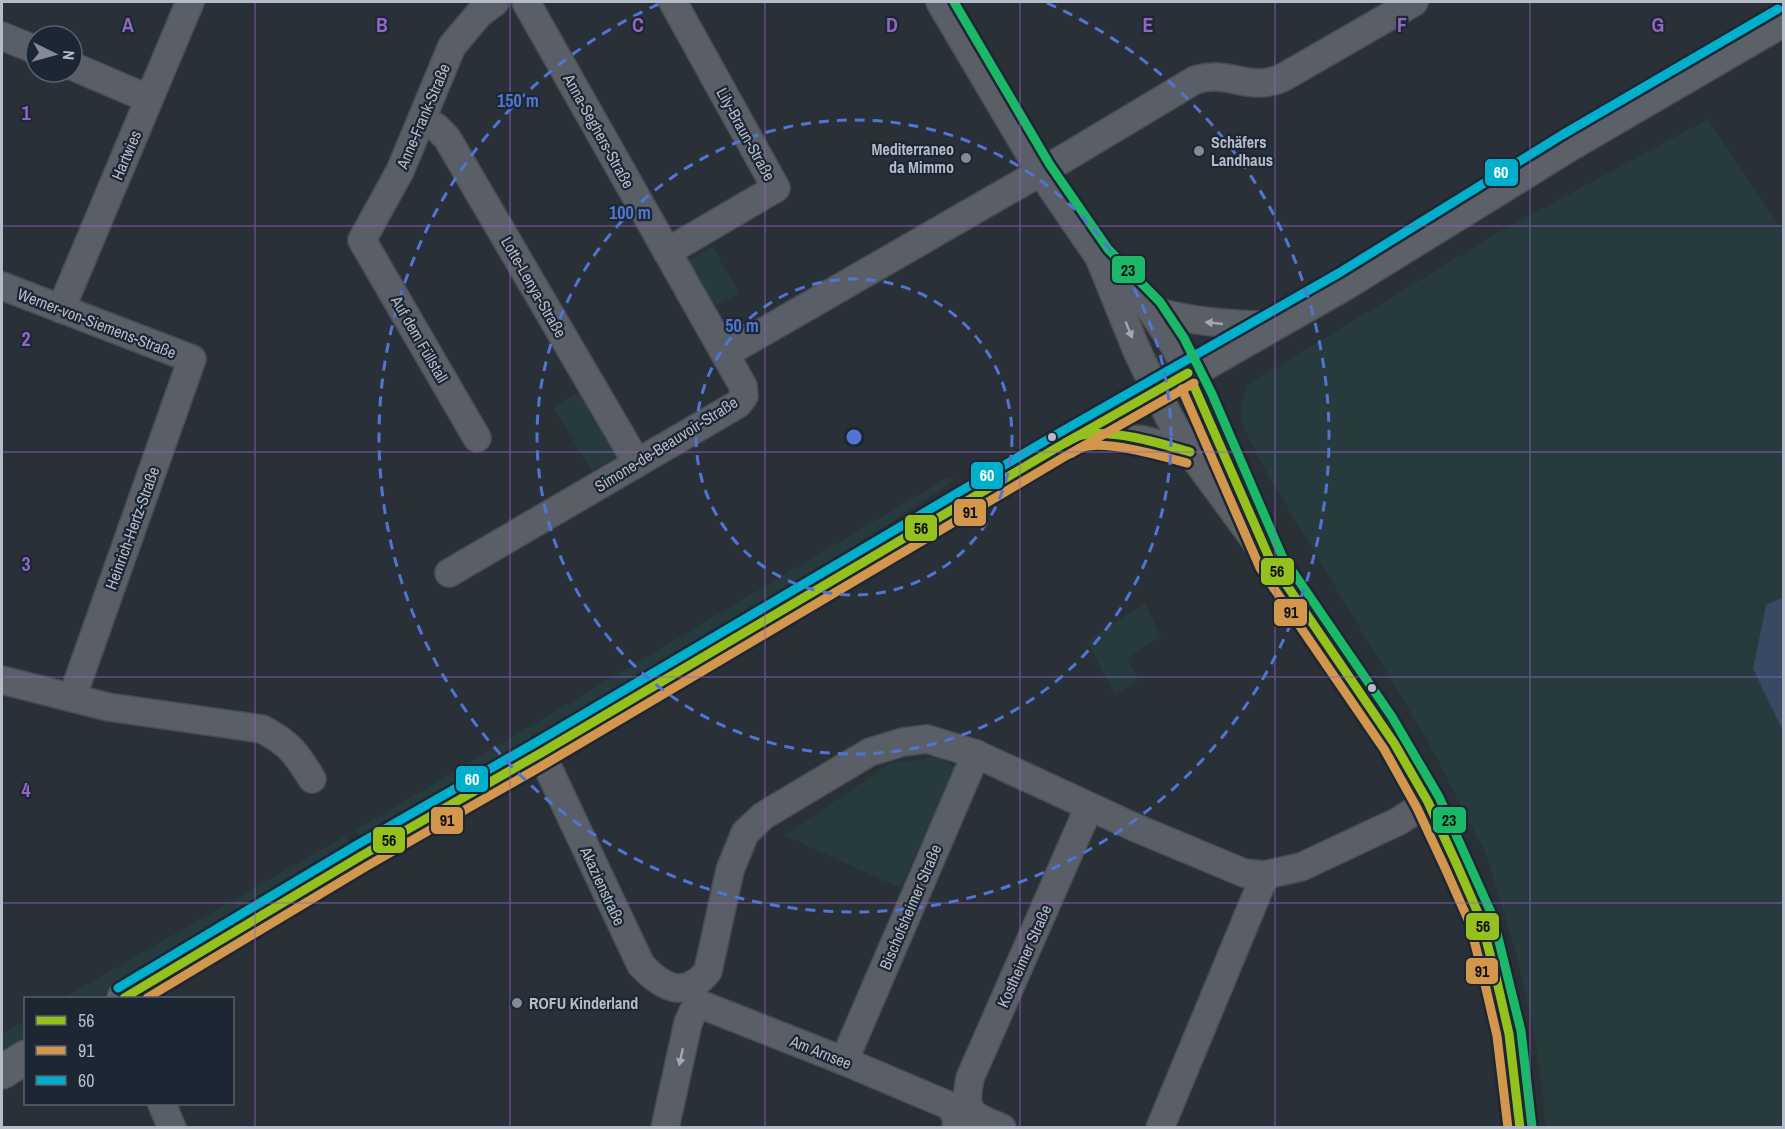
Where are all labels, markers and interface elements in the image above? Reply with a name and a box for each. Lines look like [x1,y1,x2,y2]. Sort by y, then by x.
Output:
text: A [122,11,134,38]
text: B [376,11,388,38]
text: C [632,11,644,38]
text: D [886,11,898,38]
text: E [1143,11,1154,38]
text: F [1397,11,1407,38]
text: G [1652,11,1664,38]
north arrow [24,24,84,84]
text: N [58,50,80,61]
street label: Anne-Frank-Straße [391,60,455,173]
street label: Anna-Seghers-Straße [558,69,640,192]
street label: Lily-Braun-Straße [711,83,781,185]
text: 150 m [497,88,539,113]
text: 1 [21,99,31,126]
street label: Hartwies [106,127,146,183]
place label: Schäfers Landhaus [1211,131,1273,171]
place label: Mediterraneo da Mimmo [872,138,954,178]
marker: Schäfers Landhaus [1192,144,1206,158]
marker: Mediterraneo da Mimmo [959,151,973,165]
line badge: 60 [1484,158,1519,187]
text: 60 [1494,161,1508,183]
text: 100 m [609,200,651,225]
street label: Lotte-Lenya-Straße [496,233,572,341]
line badge: 23 [1111,255,1146,284]
text: 23 [1121,259,1135,281]
street label: Werner-von-Siemens-Straße [15,283,179,363]
street label: Auf dem Füllstall [386,291,454,387]
text: 50 m [725,313,759,338]
one-way arrow [1204,318,1223,328]
one-way arrow [1124,322,1134,340]
text: 2 [21,325,31,352]
street label: Simone-de-Beauvoir-Straße [590,391,742,497]
centre of rings [844,427,864,447]
unlabelled marker [1046,431,1058,443]
line badge: 60 [970,461,1004,490]
street label: Heinrich-Hertz-Straße [100,464,164,592]
text: 60 [980,464,994,486]
line badge: 91 [953,498,987,527]
text: 91 [963,501,978,523]
line badge: 56 [904,514,938,542]
text: 56 [914,517,928,539]
text: 3 [21,550,31,577]
line badge: 56 [1260,557,1295,586]
text: 56 [1270,560,1284,582]
line badge: 91 [1273,598,1308,627]
text: 91 [1284,601,1299,623]
unlabelled marker [1366,682,1378,694]
line badge: 60 [455,765,489,793]
text: 60 [465,768,479,790]
text: 4 [21,776,31,803]
line badge: 91 [430,806,464,835]
line badge: 23 [1432,806,1467,834]
text: 91 [440,809,455,831]
text: 23 [1442,809,1456,831]
line badge: 56 [372,826,406,854]
text: 56 [382,829,396,851]
street label: Bischofsheimer Straße [874,841,946,973]
street label: Akazienstraße [575,842,631,929]
street label: Kostheimer Straße [992,901,1056,1011]
line badge: 56 [1465,912,1500,941]
text: 56 [1476,915,1490,937]
line badge: 91 [1465,957,1499,985]
text: 91 [1475,960,1490,982]
place label: ROFU Kinderland [529,992,638,1014]
marker: ROFU Kinderland [510,996,524,1010]
legend [24,997,234,1105]
text: 56 [78,1008,94,1033]
street label: Am Arnsee [786,1029,855,1074]
text: 91 [78,1038,95,1063]
one-way arrow [675,1048,685,1066]
text: 60 [78,1068,94,1093]

